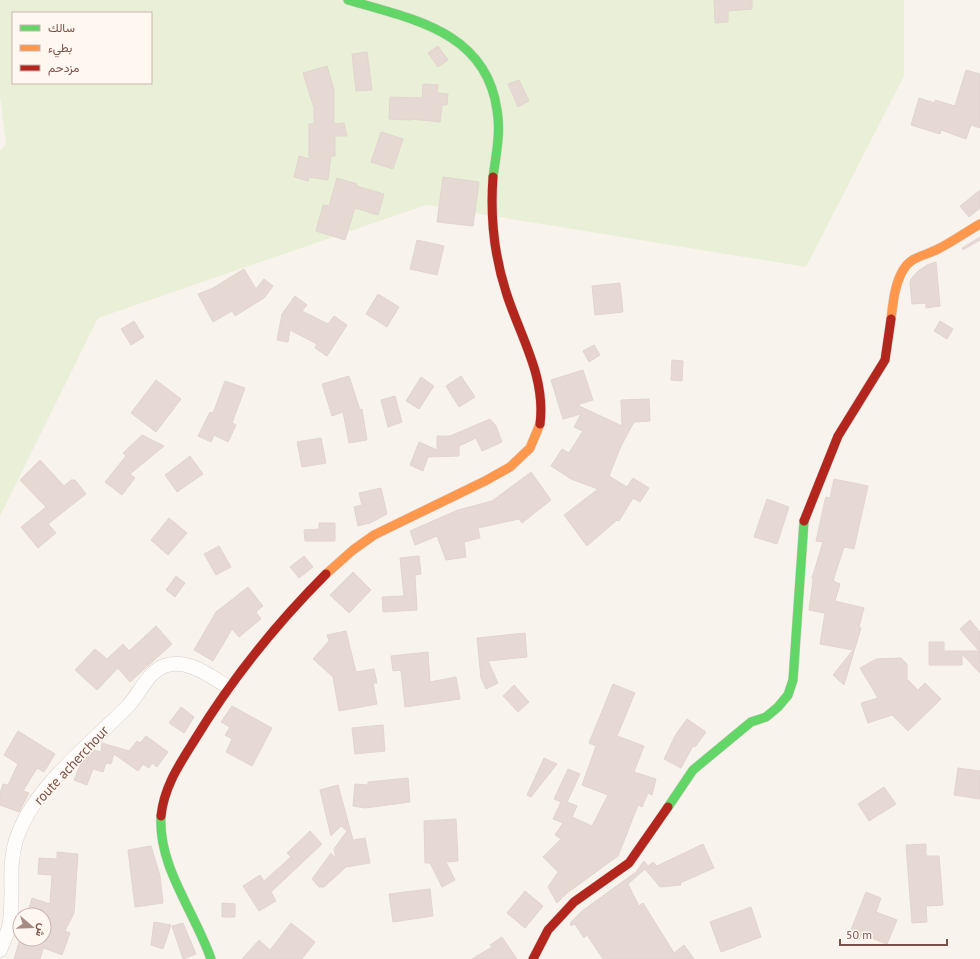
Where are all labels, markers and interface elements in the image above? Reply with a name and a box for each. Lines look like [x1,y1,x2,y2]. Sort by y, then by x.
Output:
legend [12,12,152,84]
text: سالك [48,20,75,35]
text: بطيء [48,40,72,58]
text: مزدحم [48,60,79,76]
street label: route acherchour [30,721,112,808]
north arrow [12,907,52,947]
scale bar [840,921,947,947]
text: ش [33,922,50,939]
text: 50 m [846,927,872,942]

